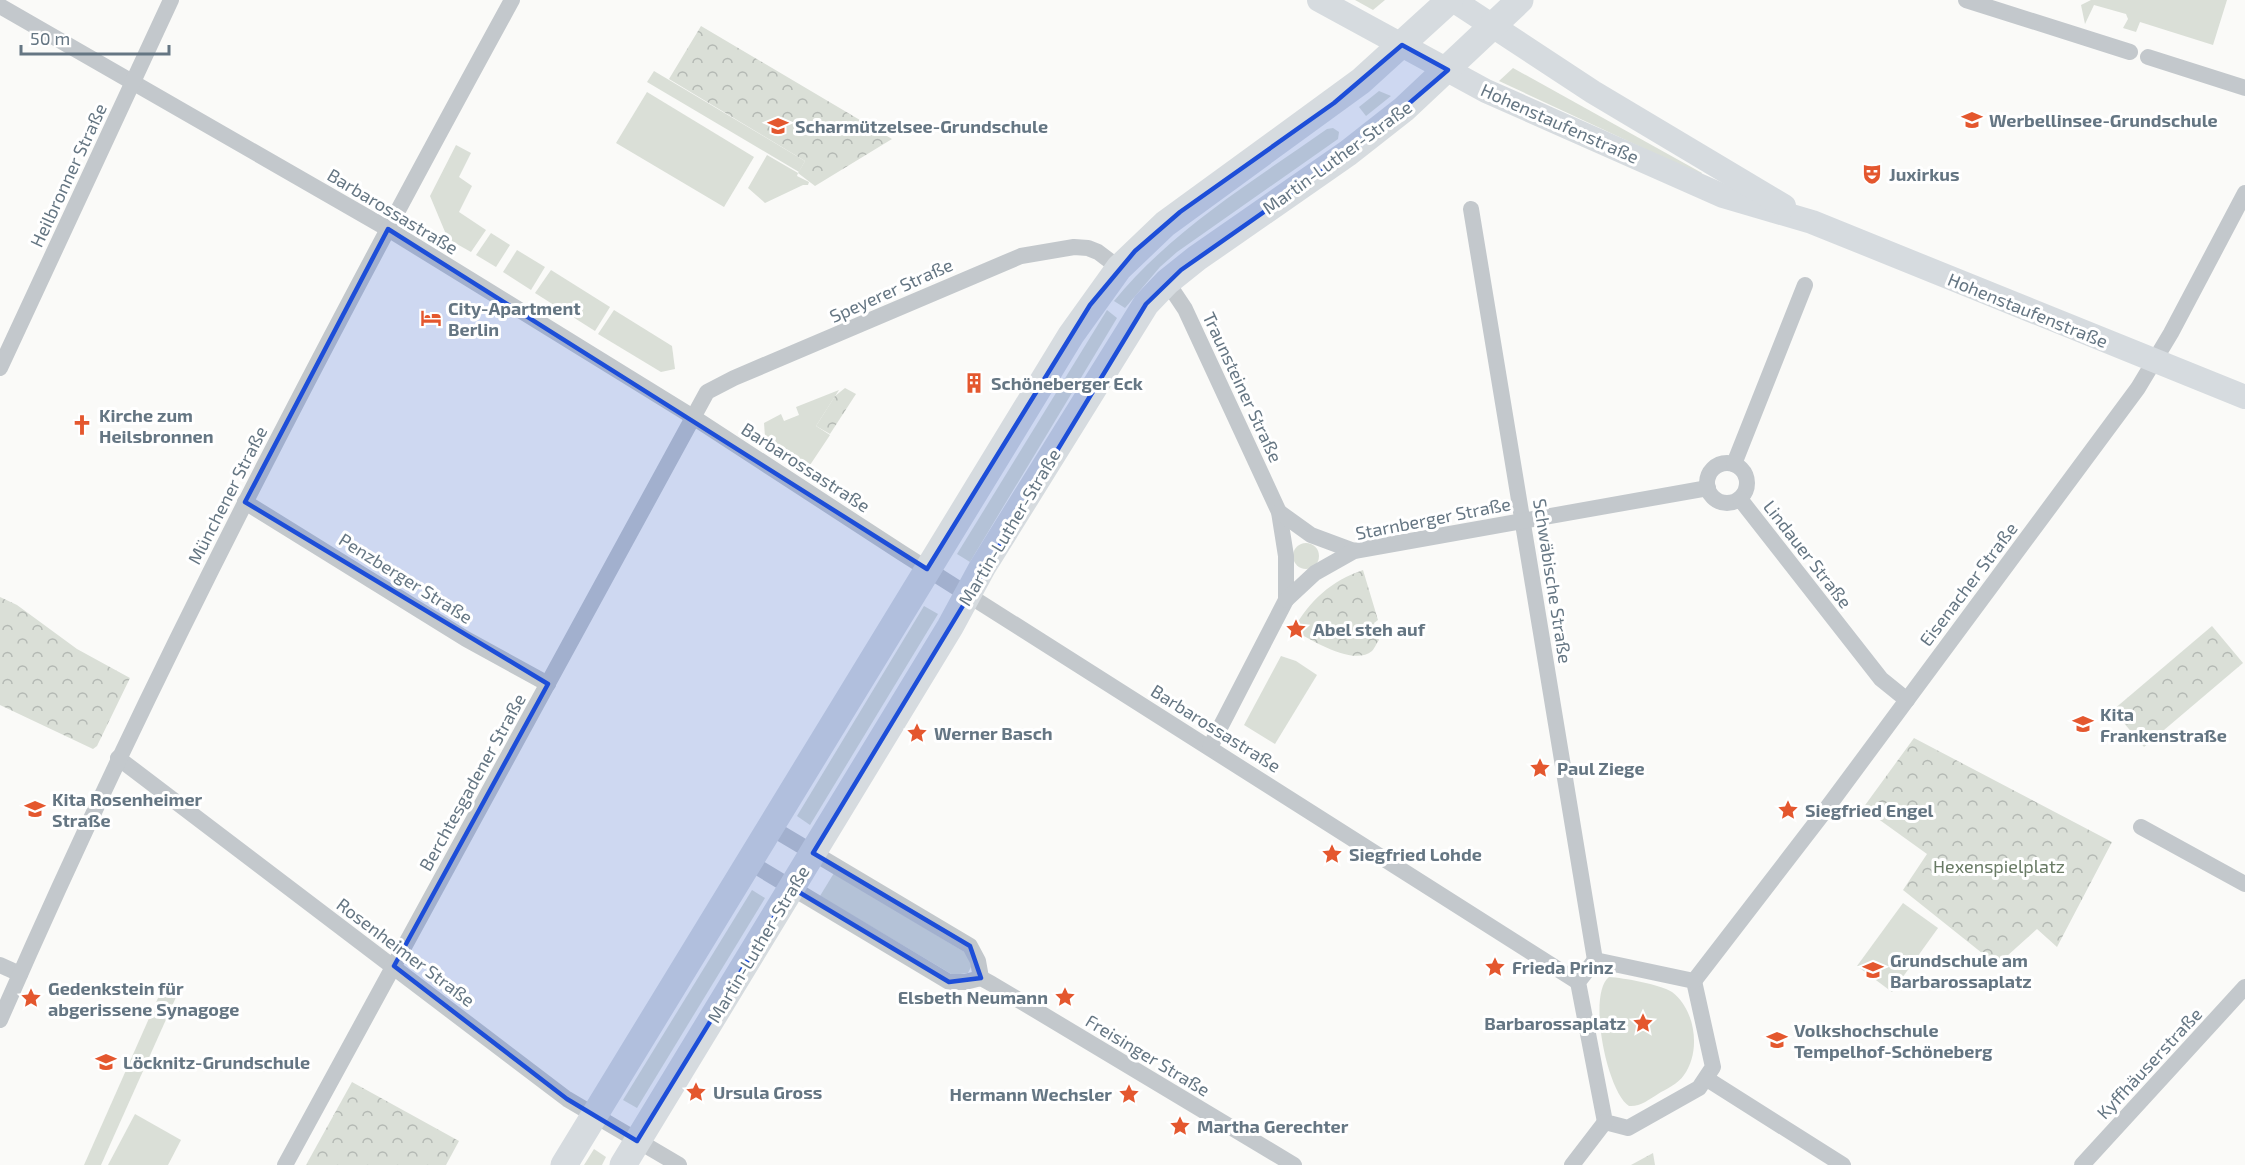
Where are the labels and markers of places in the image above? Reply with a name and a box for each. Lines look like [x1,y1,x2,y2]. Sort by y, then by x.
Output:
school or university icon: Werbellinsee-Grundschule [1960,108,1984,132]
place label: Werbellinsee-Grundschule [1989,109,2218,131]
school or university icon: Scharmützelsee-Grundschule [766,114,790,138]
place label: Scharmützelsee-Grundschule [795,115,1048,137]
theatre icon: Juxirkus [1860,162,1884,186]
place label: Juxirkus [1889,163,1960,185]
place label: City-Apartment Berlin [448,297,581,340]
hotel icon: City-Apartment Berlin [419,306,443,330]
building icon: Schöneberger Eck [962,371,986,395]
place label: Schöneberger Eck [991,372,1143,394]
place label: Kirche zum Heilsbronnen [99,404,213,447]
church icon: Kirche zum Heilsbronnen [70,413,94,437]
place icon: Abel steh auf [1284,617,1308,641]
place label: Abel steh auf [1313,618,1426,640]
place label: Kita Frankenstraße [2100,703,2227,746]
school or university icon: Kita Frankenstraße [2071,712,2095,736]
place icon: Werner Basch [905,721,929,745]
place label: Werner Basch [934,722,1053,744]
place icon: Paul Ziege [1528,756,1552,780]
place label: Paul Ziege [1557,757,1645,779]
place label: Kita Rosenheimer Straße [52,788,203,831]
school or university icon: Kita Rosenheimer Straße [23,797,47,821]
place icon: Siegfried Engel [1776,798,1800,822]
place label: Siegfried Engel [1805,799,1934,821]
place icon: Siegfried Lohde [1320,842,1344,866]
place label: Siegfried Lohde [1349,843,1482,865]
place label: Grundschule am Barbarossaplatz [1890,949,2032,992]
place icon: Frieda Prinz [1483,955,1507,979]
place label: Frieda Prinz [1512,956,1614,978]
school or university icon: Grundschule am Barbarossaplatz [1861,958,1885,982]
place label: Gedenkstein für abgerissene Synagoge [48,977,239,1020]
place icon: Elsbeth Neumann [1053,985,1077,1009]
place icon: Gedenkstein für abgerissene Synagoge [19,986,43,1010]
place label: Elsbeth Neumann [898,986,1048,1008]
place icon: Barbarossaplatz [1631,1011,1655,1035]
place label: Barbarossaplatz [1484,1012,1626,1034]
place label: Volkshochschule Tempelhof-Schöneberg [1794,1019,1993,1062]
school or university icon: Volkshochschule Tempelhof-Schöneberg [1765,1028,1789,1052]
school or university icon: Löcknitz-Grundschule [94,1050,118,1074]
place label: Löcknitz-Grundschule [123,1051,310,1073]
place icon: Ursula Gross [684,1080,708,1104]
place label: Ursula Gross [713,1081,822,1103]
place icon: Hermann Wechsler [1117,1082,1141,1106]
place label: Hermann Wechsler [949,1083,1112,1105]
place icon: Martha Gerechter [1168,1114,1192,1138]
place label: Martha Gerechter [1197,1115,1349,1137]

